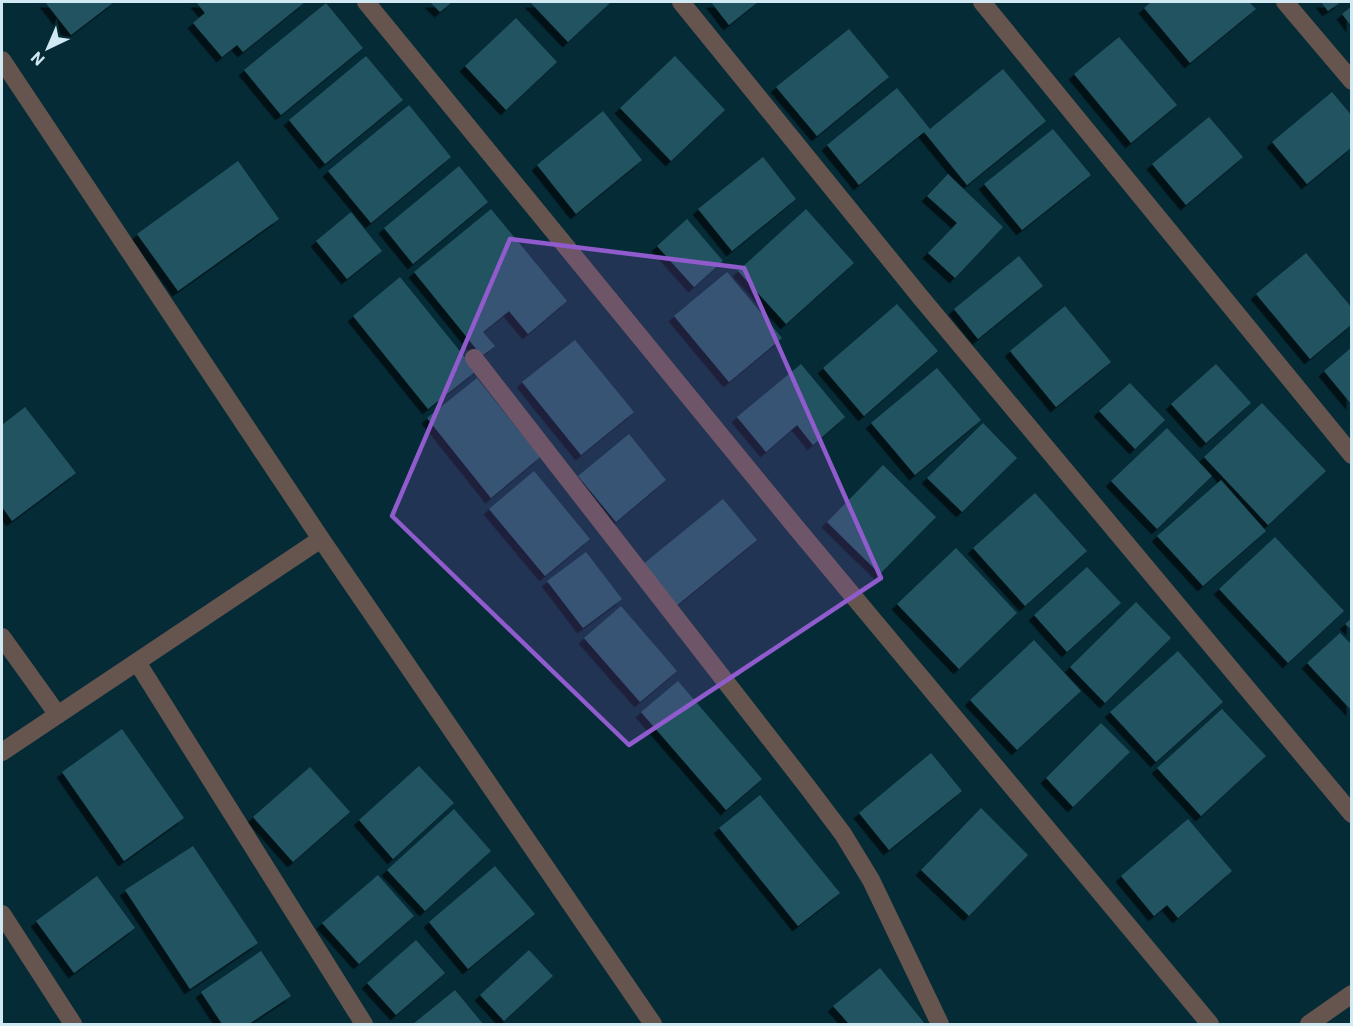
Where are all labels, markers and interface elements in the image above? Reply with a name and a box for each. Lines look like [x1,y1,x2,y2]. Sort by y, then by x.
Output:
north arrow [18,18,78,78]
text: N [27,48,49,69]

